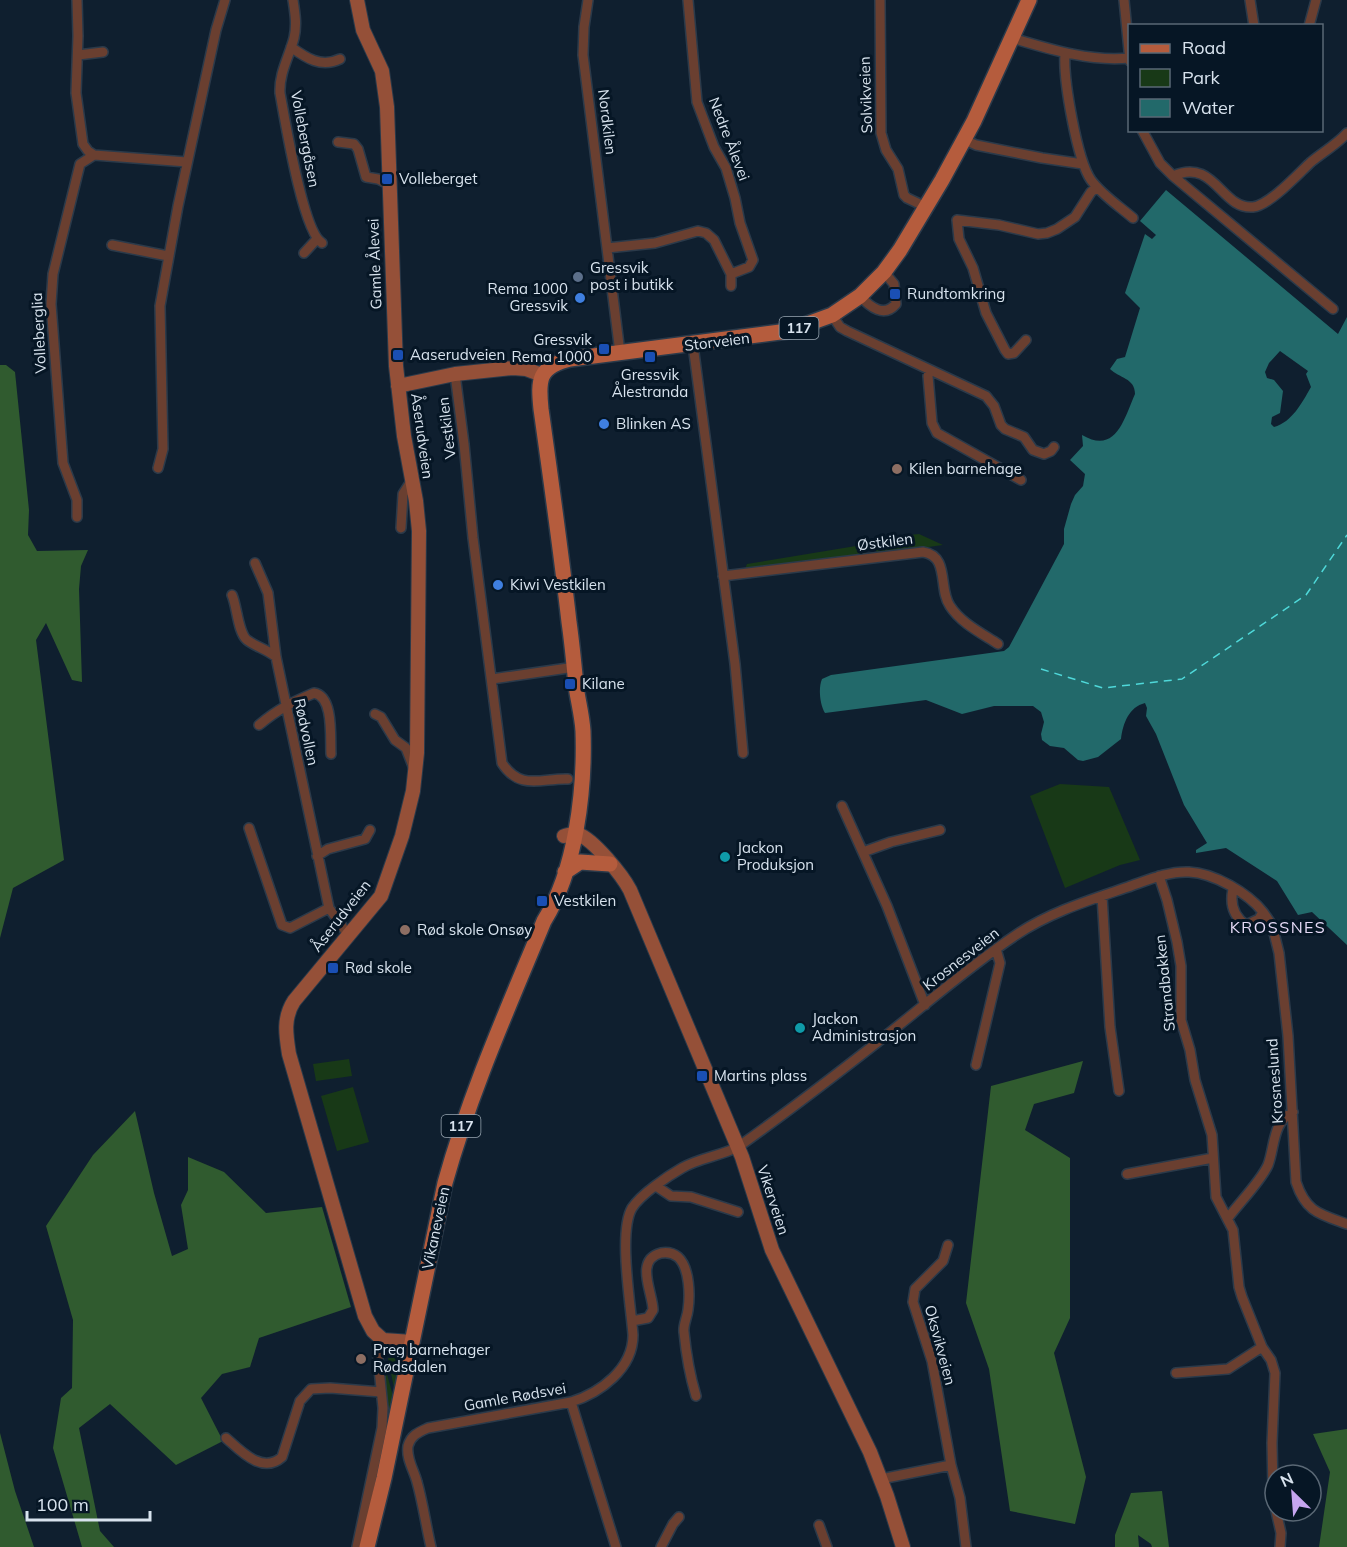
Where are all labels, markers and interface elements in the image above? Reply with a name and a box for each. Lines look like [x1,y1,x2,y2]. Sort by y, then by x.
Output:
legend [1128,24,1323,132]
text: Road [1182,36,1226,59]
street label: Solvikveien [855,56,876,134]
text: Park [1182,66,1221,89]
street label: Nordkilen [594,88,621,156]
street label: Vollebergåsen [287,89,324,189]
street label: Nedre Ålevei [705,94,755,183]
text: Water [1182,96,1235,119]
place label: Volleberget [399,169,477,188]
marker: Volleberget [380,172,394,186]
street label: Gamle Ålevei [362,218,386,310]
place label: Gressvik post i butikk [590,258,674,294]
marker: Gressvik post i butikk [571,270,585,284]
place label: Rema 1000 Gressvik [488,279,568,315]
place label: Rundtomkring [907,284,1005,303]
marker: Rundtomkring [888,287,902,301]
marker: Rema 1000 Gressvik [573,291,587,305]
street label: Volleberglia [27,292,50,374]
road number: 117 [780,317,818,339]
street label: Storveien [683,328,751,355]
place label: Gressvik Rema 1000 [512,330,592,366]
marker: Gressvik Rema 1000 [597,342,611,356]
place label: Aaserudveien [410,345,505,364]
marker: Aaserudveien [391,348,405,362]
marker: Gressvik Ålestranda [643,350,657,364]
place label: Gressvik Ålestranda [612,365,688,401]
street label: Åserudveien [407,392,439,480]
street label: Vestkilen [433,396,460,460]
place label: Blinken AS [616,414,691,433]
marker: Blinken AS [597,417,611,431]
place label: Kilen barnehage [909,459,1022,478]
marker: Kilen barnehage [890,462,904,476]
street label: Østkilen [856,529,914,554]
place label: Kiwi Vestkilen [510,575,606,594]
marker: Kiwi Vestkilen [491,578,505,592]
place label: Kilane [582,674,625,693]
marker: Kilane [563,677,577,691]
street label: Rødvollen [290,697,323,767]
place label: Jackon Produksjon [737,838,814,874]
marker: Jackon Produksjon [718,850,732,864]
street label: Åserudveien [306,875,375,955]
place label: Vestkilen [554,891,616,910]
marker: Vestkilen [535,894,549,908]
district label: KROSSNES [1230,917,1326,937]
place label: Rød skole Onsøy [417,920,532,939]
marker: Rød skole Onsøy [398,923,412,937]
street label: Krosnesveien [919,923,1003,994]
street label: Strandbakken [1150,934,1179,1032]
place label: Rød skole [345,958,412,977]
marker: Rød skole [326,961,340,975]
place label: Jackon Administrasjon [812,1009,916,1045]
marker: Jackon Administrasjon [793,1021,807,1035]
street label: Krosneslund [1262,1038,1287,1124]
place label: Martins plass [714,1066,807,1085]
marker: Martins plass [695,1069,709,1083]
road number: 117 [442,1115,480,1137]
street label: Vikerveien [753,1163,794,1237]
street label: Vikaneveien [417,1185,454,1271]
street label: Oksvikveien [921,1303,960,1387]
place label: Preg barnehager Rødsdalen [373,1340,490,1376]
marker: Preg barnehager Rødsdalen [354,1352,368,1366]
street label: Gamle Rødsvei [462,1378,567,1415]
north arrow [1263,1463,1323,1523]
text: N [1277,1468,1296,1491]
scale bar [27,1484,150,1522]
text: 100 m [36,1493,89,1516]

